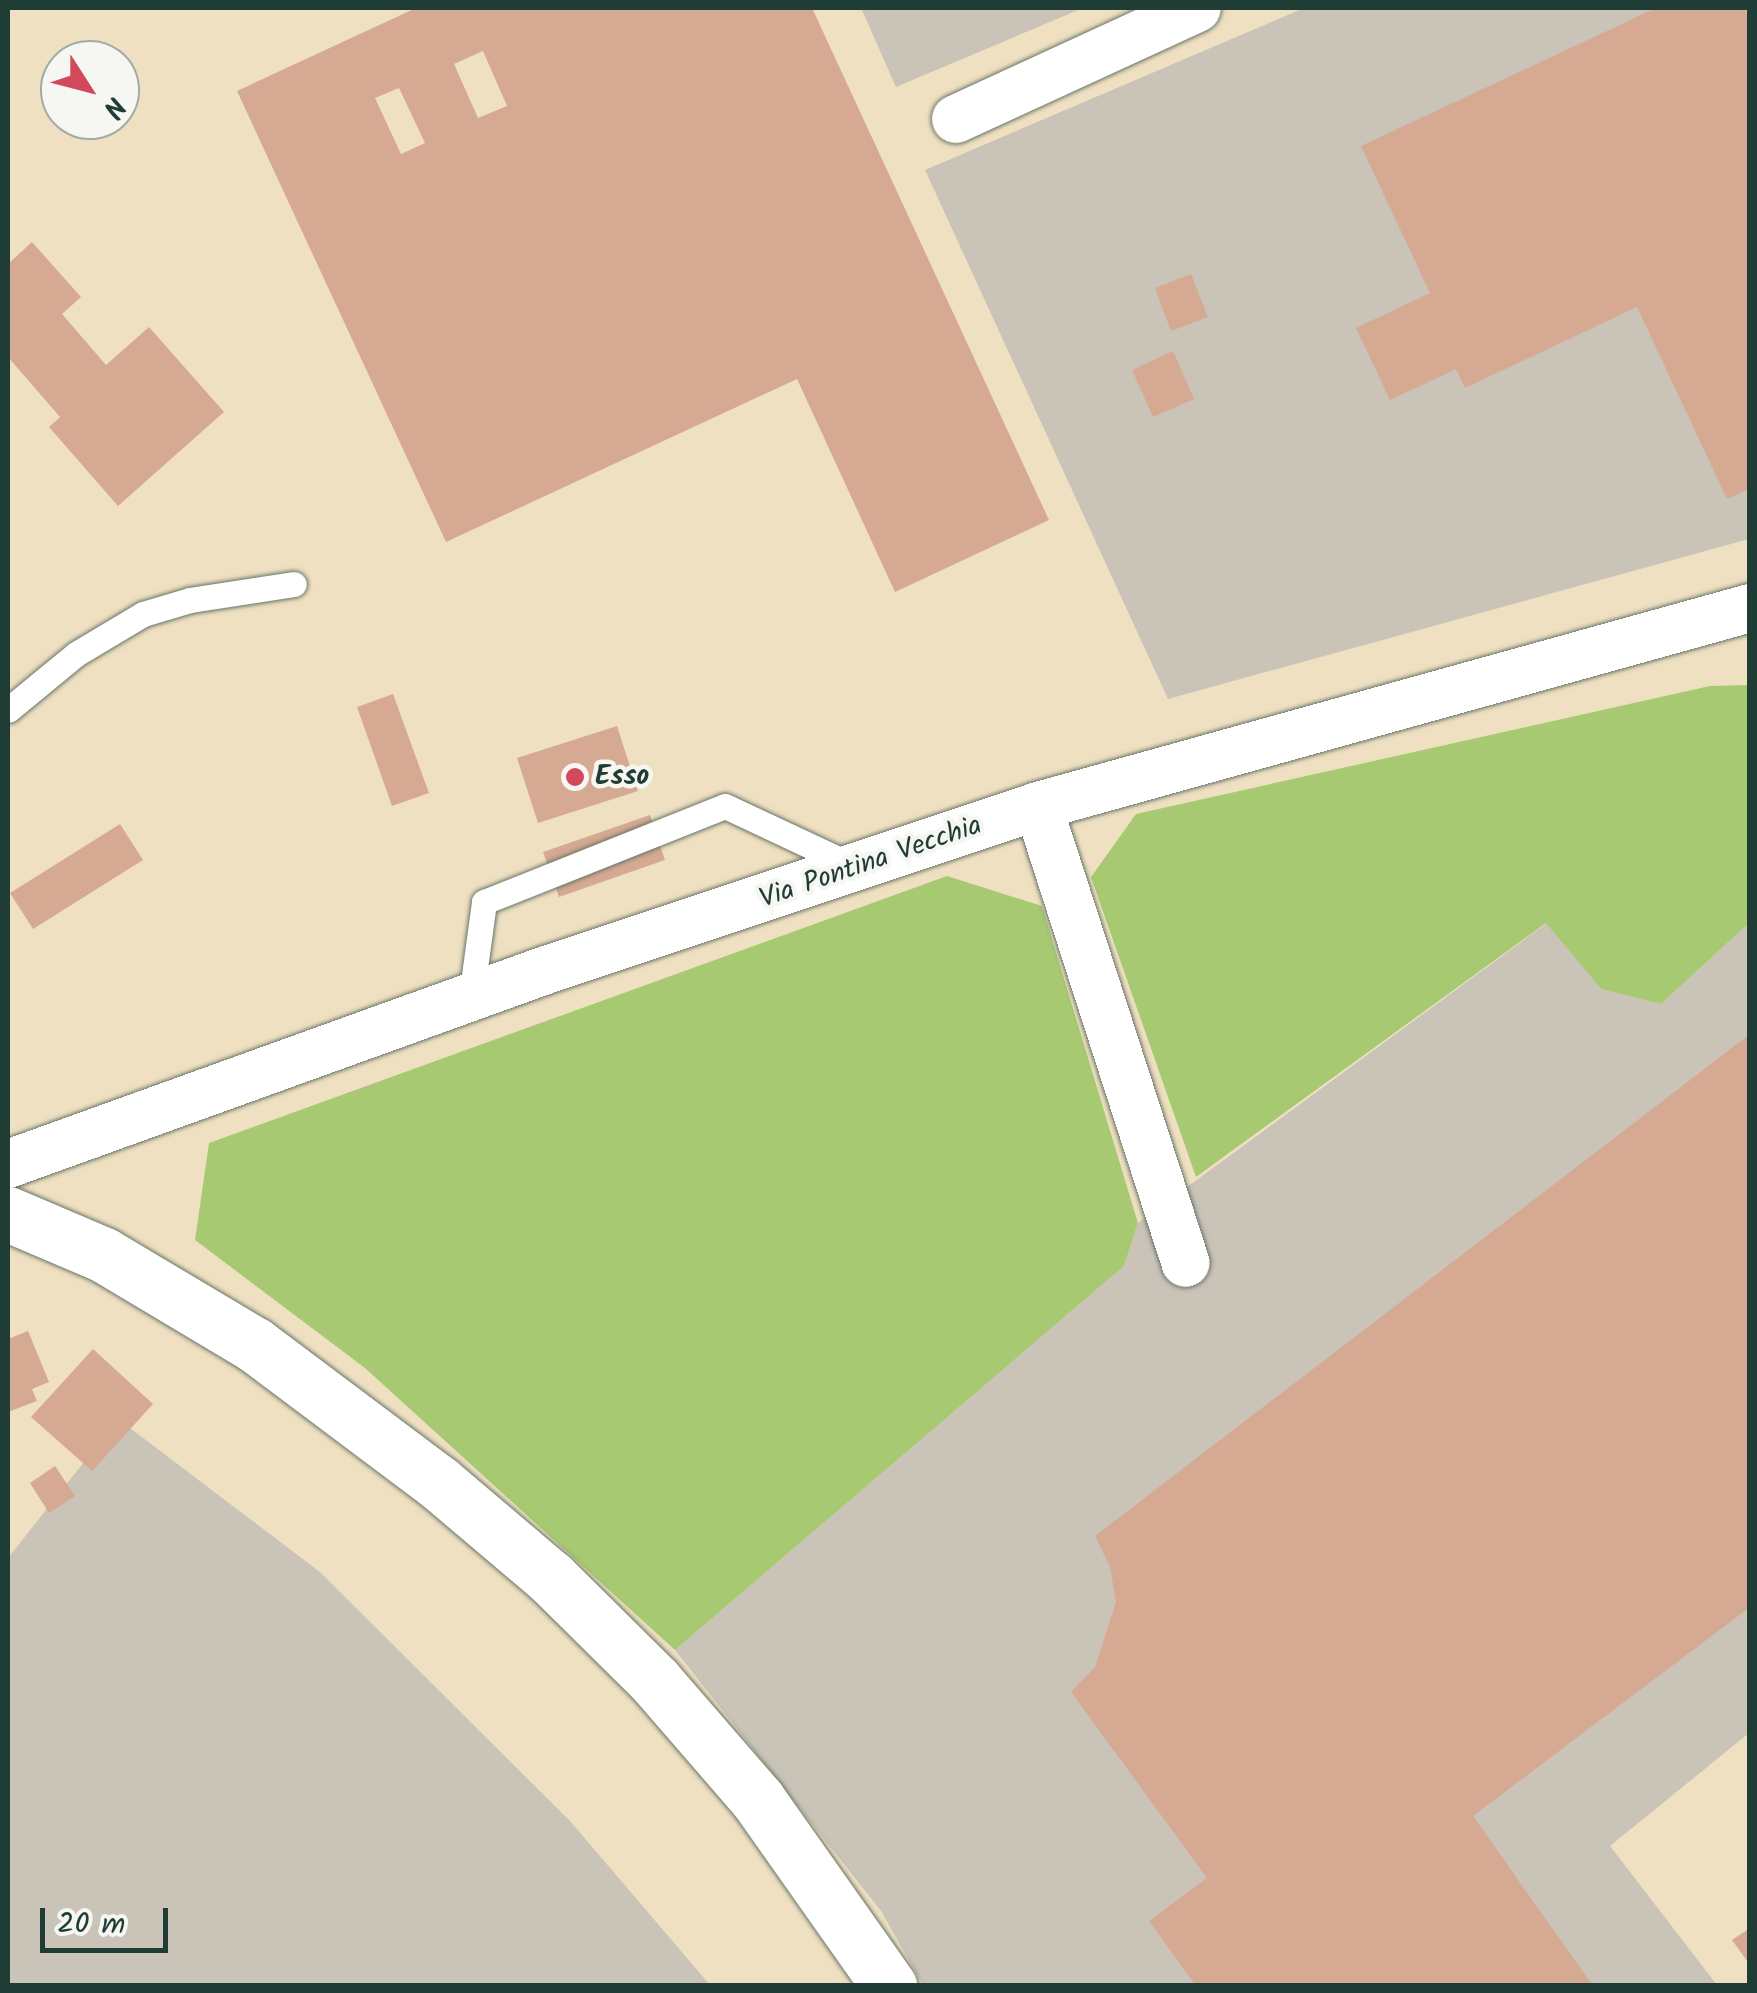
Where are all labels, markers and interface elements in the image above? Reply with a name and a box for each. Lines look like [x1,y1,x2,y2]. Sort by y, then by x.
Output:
north arrow [40,40,140,140]
text: N [90,86,136,127]
place label: Esso [595,760,649,794]
marker: Esso [564,766,586,788]
street label: Via Pontina Vecchia [756,809,986,917]
scale bar [45,1888,172,1950]
text: 20 m [57,1901,125,1949]

